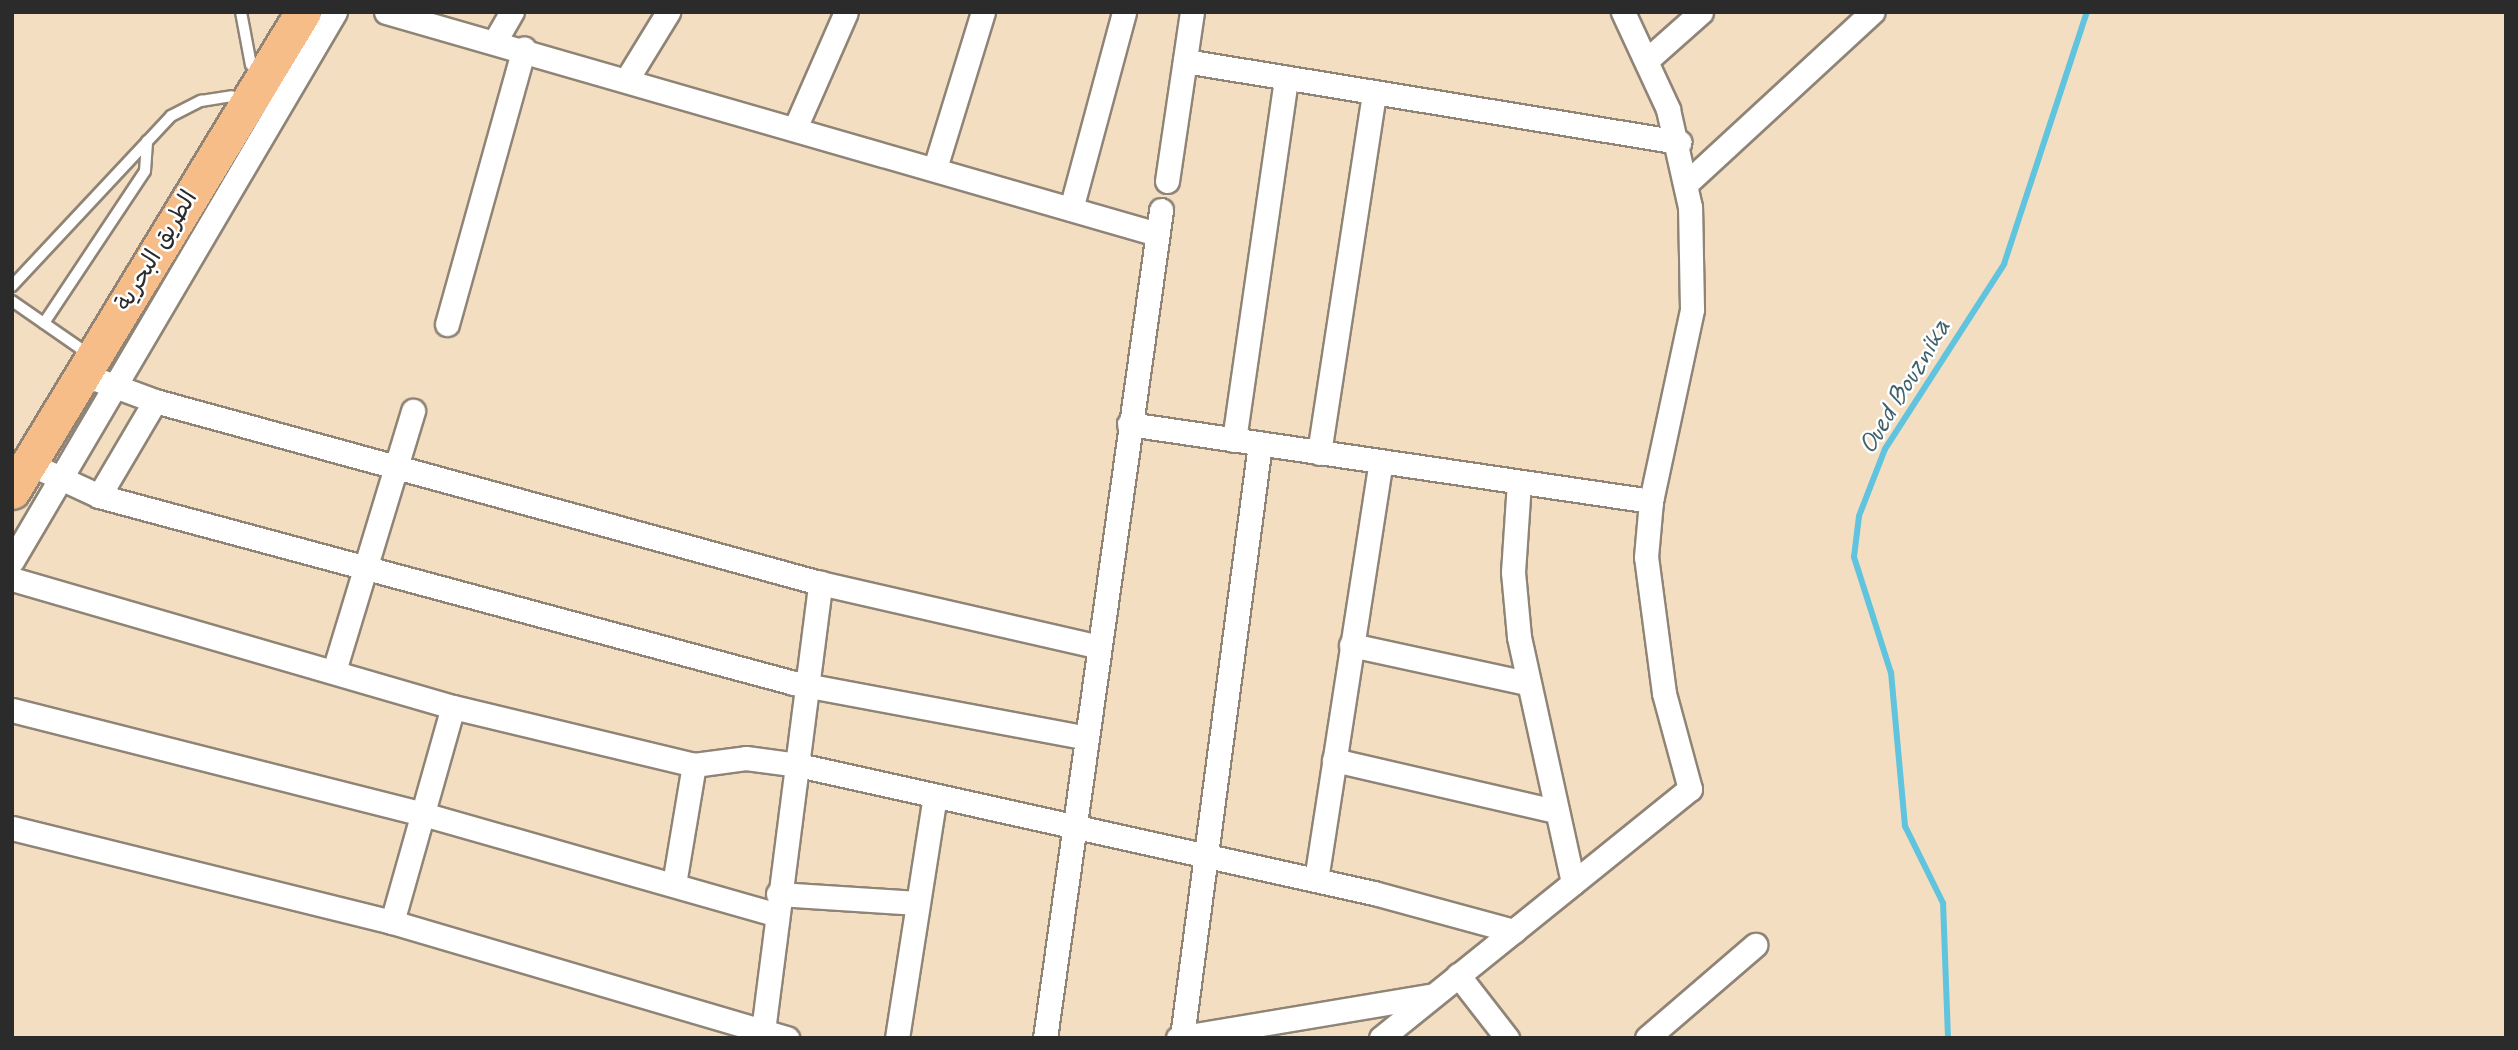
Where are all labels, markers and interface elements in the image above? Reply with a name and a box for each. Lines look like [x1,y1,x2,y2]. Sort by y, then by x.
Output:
street label: الطريق البحرية [110,185,204,317]
water label: Oued Bouznika [1851,311,1961,463]

